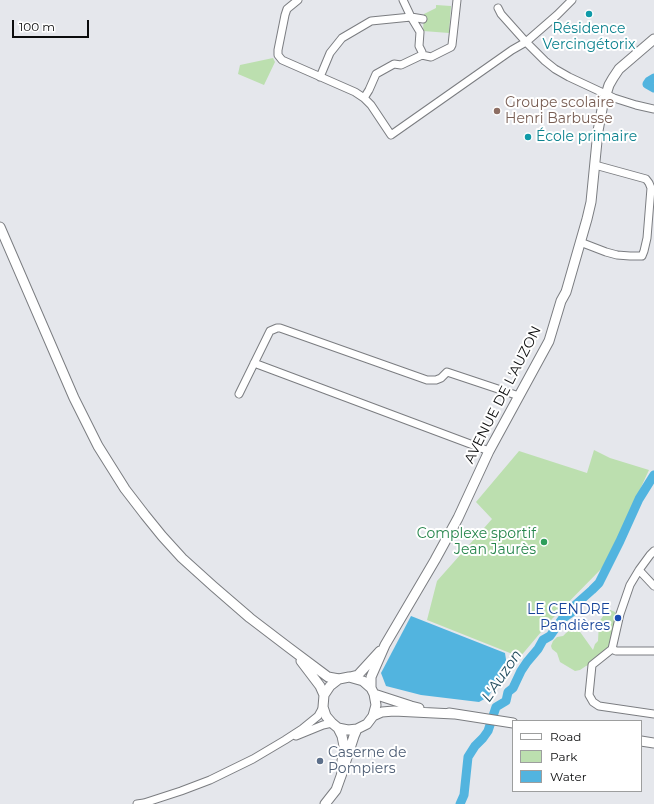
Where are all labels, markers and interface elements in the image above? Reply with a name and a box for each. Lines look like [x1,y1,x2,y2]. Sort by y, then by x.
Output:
marker: Résidence Vercingétorix [584,9,594,19]
scale bar [14,12,91,38]
text: 100 m [19,19,55,34]
place label: Résidence Vercingétorix [543,21,635,54]
place label: Groupe scolaire Henri Barbusse [505,95,614,128]
marker: Groupe scolaire Henri Barbusse [492,106,502,116]
place label: École primaire [536,129,637,145]
marker: École primaire [523,132,533,142]
street label: AVENUE DE L'AUZON [461,323,545,467]
place label: Complexe sportif Jean Jaurès [417,526,536,558]
marker: Complexe sportif Jean Jaurès [539,537,549,547]
place label: LE CENDRE Pandières [527,602,610,634]
marker: LE CENDRE Pandières [613,613,623,623]
water label: L'Auzon [478,647,526,705]
legend [512,720,642,792]
text: Road [550,729,581,744]
place label: Caserne de Pompiers [328,745,406,778]
text: Park [550,749,577,764]
marker: Caserne de Pompiers [315,756,325,766]
text: Water [550,769,586,784]

